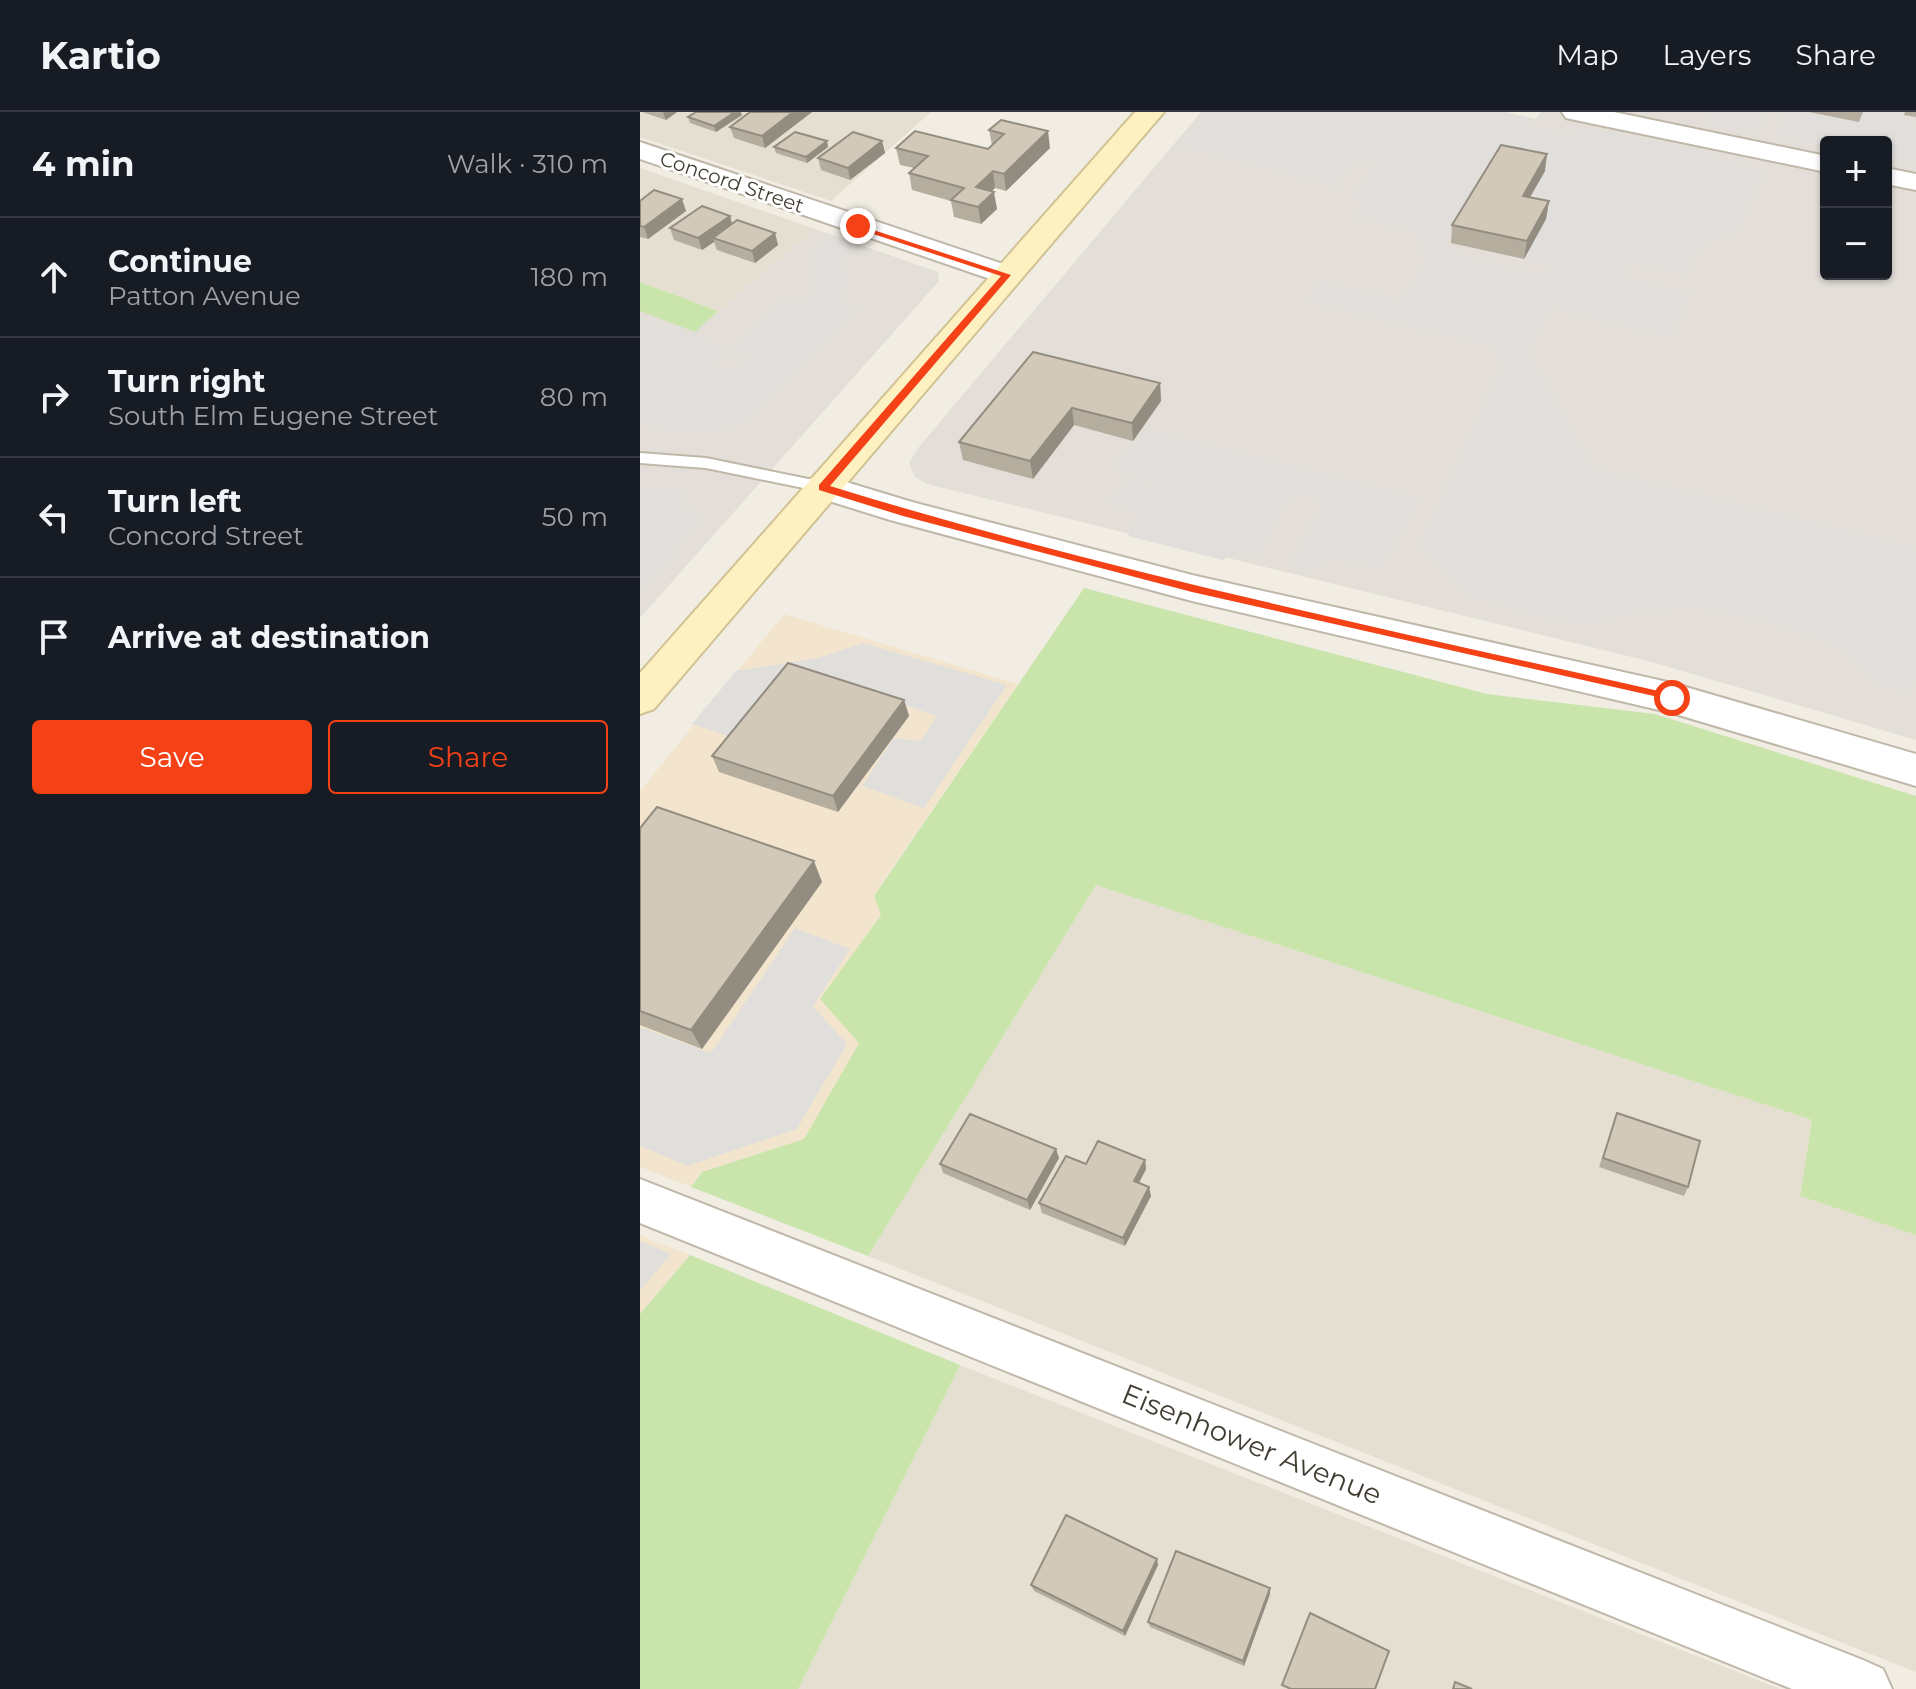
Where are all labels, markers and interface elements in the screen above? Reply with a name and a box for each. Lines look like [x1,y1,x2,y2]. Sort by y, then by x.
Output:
text: Kartio [40,32,161,79]
text: Map [1556,38,1619,72]
text: Layers [1663,38,1752,72]
text: Share [1796,38,1876,72]
map controls [1820,136,1892,280]
button: + [1820,136,1892,208]
text: 4 min [32,143,134,185]
street label: Concord Street [657,146,807,218]
text: Walk · 310 m [447,148,608,180]
route end [840,208,876,244]
button: − [1820,208,1892,280]
text: Continue [108,243,252,280]
icon: ahead [32,255,76,299]
text: 180 m [530,261,608,293]
text: Patton Avenue [108,280,301,312]
text: Turn right [108,363,265,400]
icon: right [32,375,76,419]
text: 80 m [540,381,608,413]
text: South Elm Eugene Street [108,400,438,432]
text: Turn left [108,483,241,520]
icon: left [32,495,76,539]
text: 50 m [542,501,608,533]
text: Concord Street [108,520,304,552]
icon: arrive [32,615,76,659]
text: Arrive at destination [108,619,430,656]
route start [1654,680,1690,716]
button: Save [32,720,312,794]
button: Share [328,720,608,794]
street label: Eisenhower Avenue [1117,1376,1387,1512]

